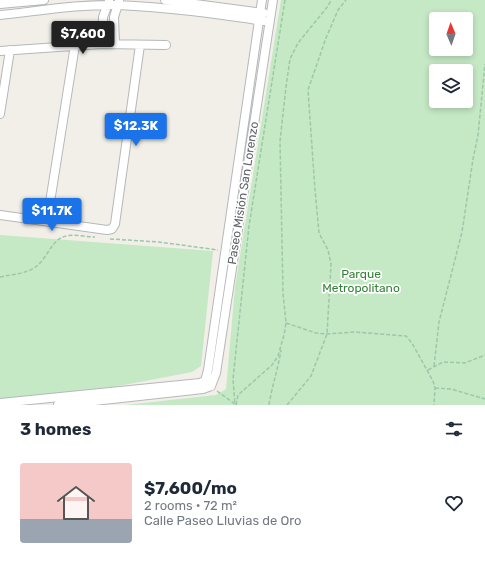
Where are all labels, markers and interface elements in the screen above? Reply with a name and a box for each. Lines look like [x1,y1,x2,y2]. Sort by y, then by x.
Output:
north arrow [429,12,473,56]
map controls [429,12,473,108]
pin: $7,600 [50,21,116,55]
text: $7,600 [60,26,106,41]
button: layers [429,64,473,108]
pin: $12.3K [103,113,169,147]
text: $12.3K [114,118,158,133]
street label: Paseo Misión San Lorenzo [225,120,261,266]
pin: $11.7K [19,198,85,232]
text: $11.7K [32,203,72,218]
park label: Parque Metropolitano [322,267,400,295]
icon: filters [443,418,465,440]
text: 3 homes [20,419,91,439]
text: $7,600/mo [144,478,237,498]
icon: home [52,479,100,527]
icon: heart [443,492,465,514]
text: 2 rooms · 72 m² [144,498,237,513]
text: Calle Paseo Lluvias de Oro [144,513,302,528]

